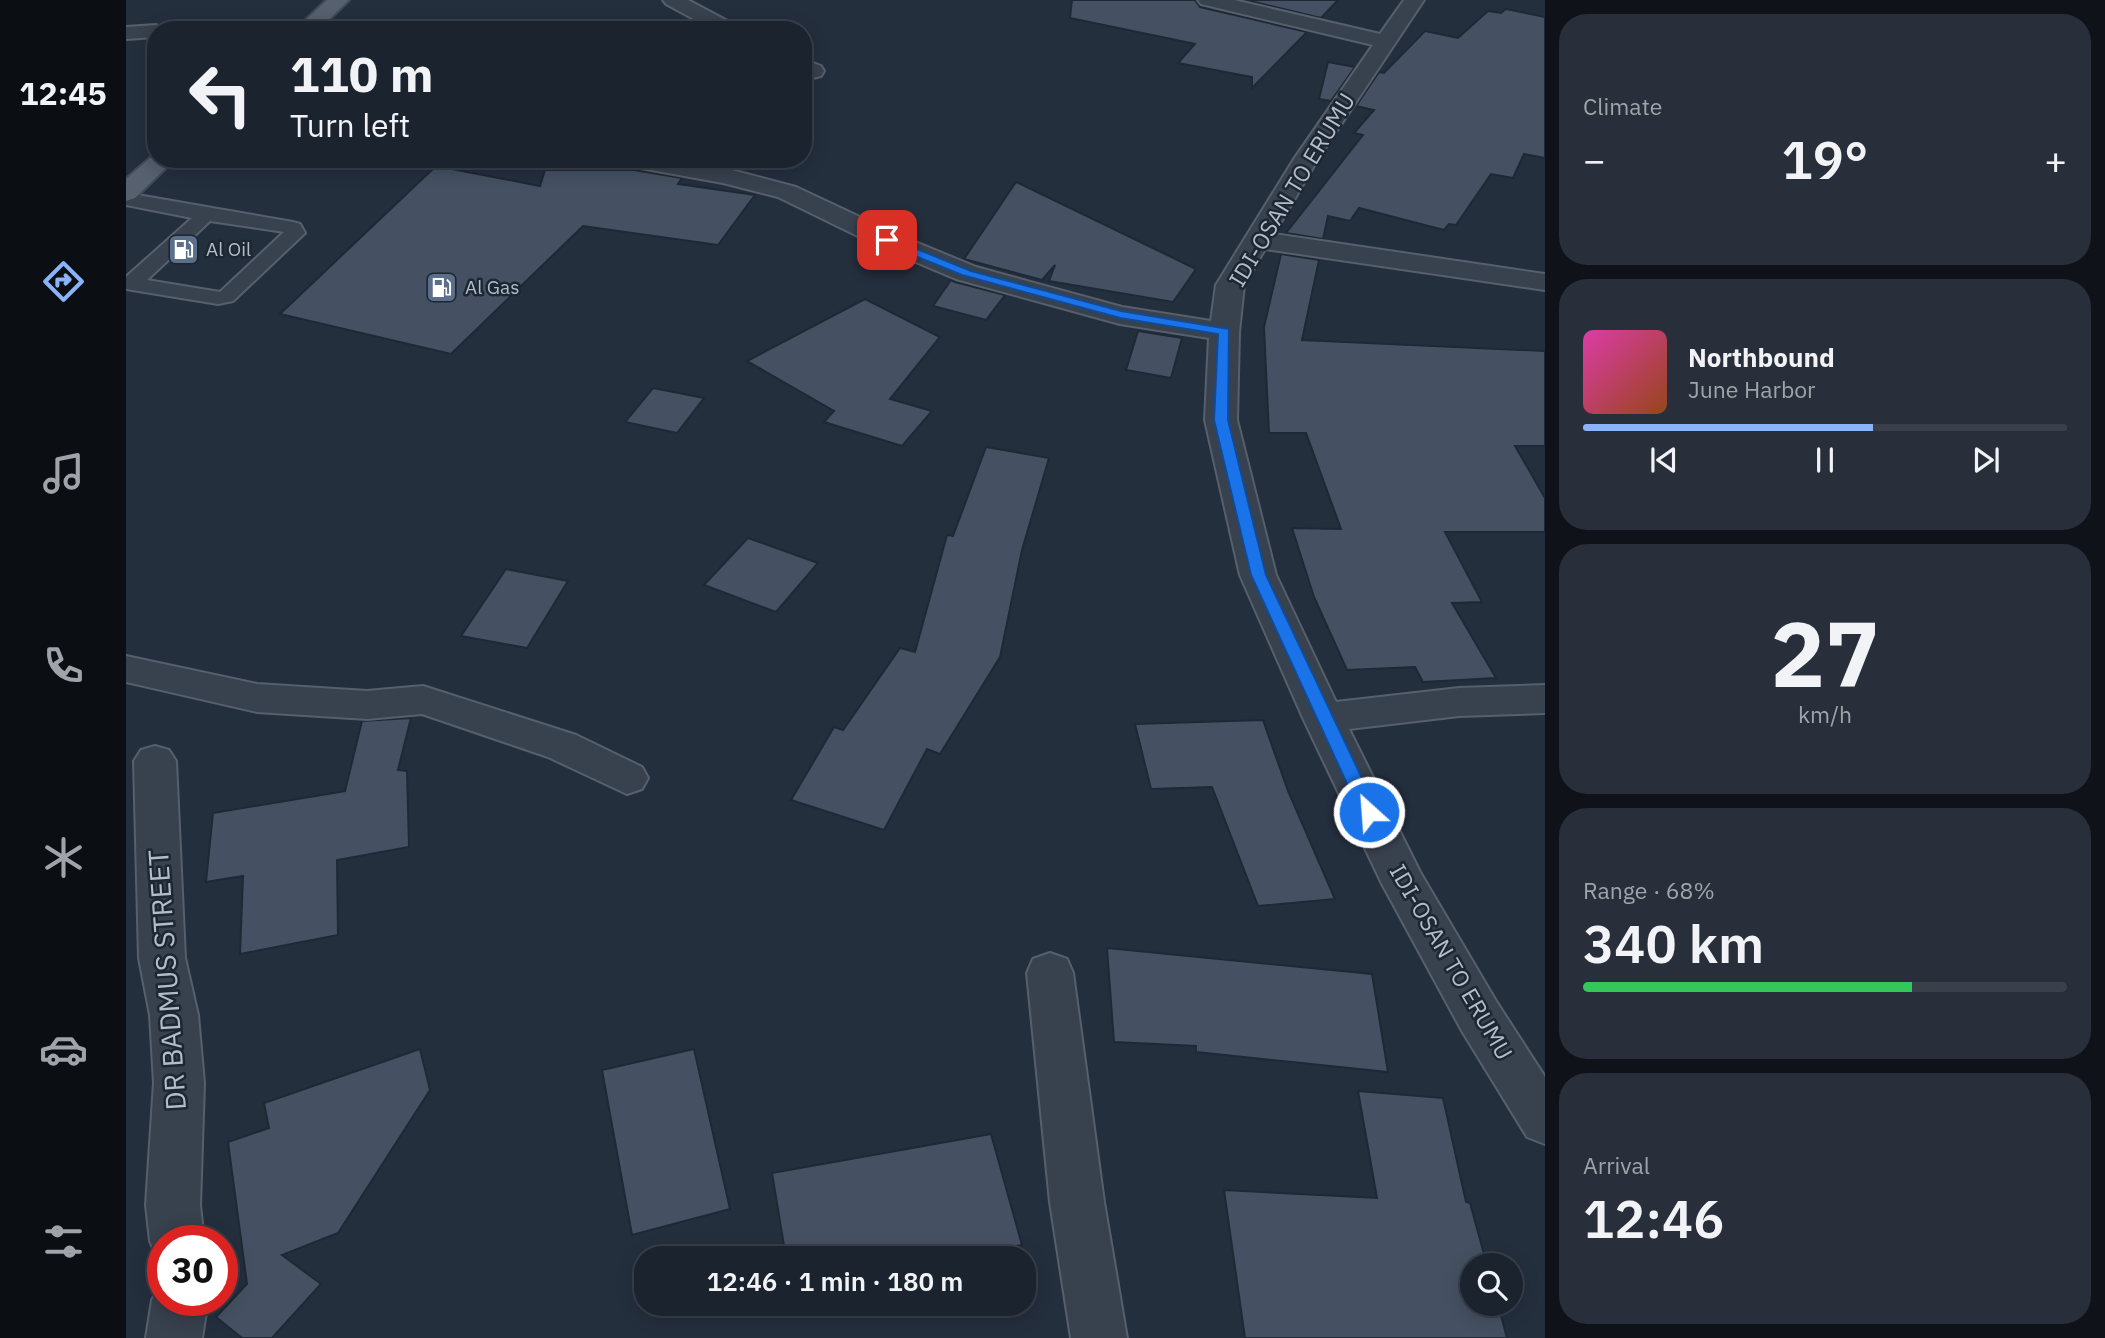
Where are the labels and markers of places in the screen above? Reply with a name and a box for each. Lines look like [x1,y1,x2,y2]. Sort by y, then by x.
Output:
pin [857,210,917,270]
fuel station icon: Al Oil [166,232,200,266]
place label: Al Oil [206,237,251,261]
fuel station icon: Al Gas [425,270,459,304]
place label: Al Gas [465,275,519,299]

